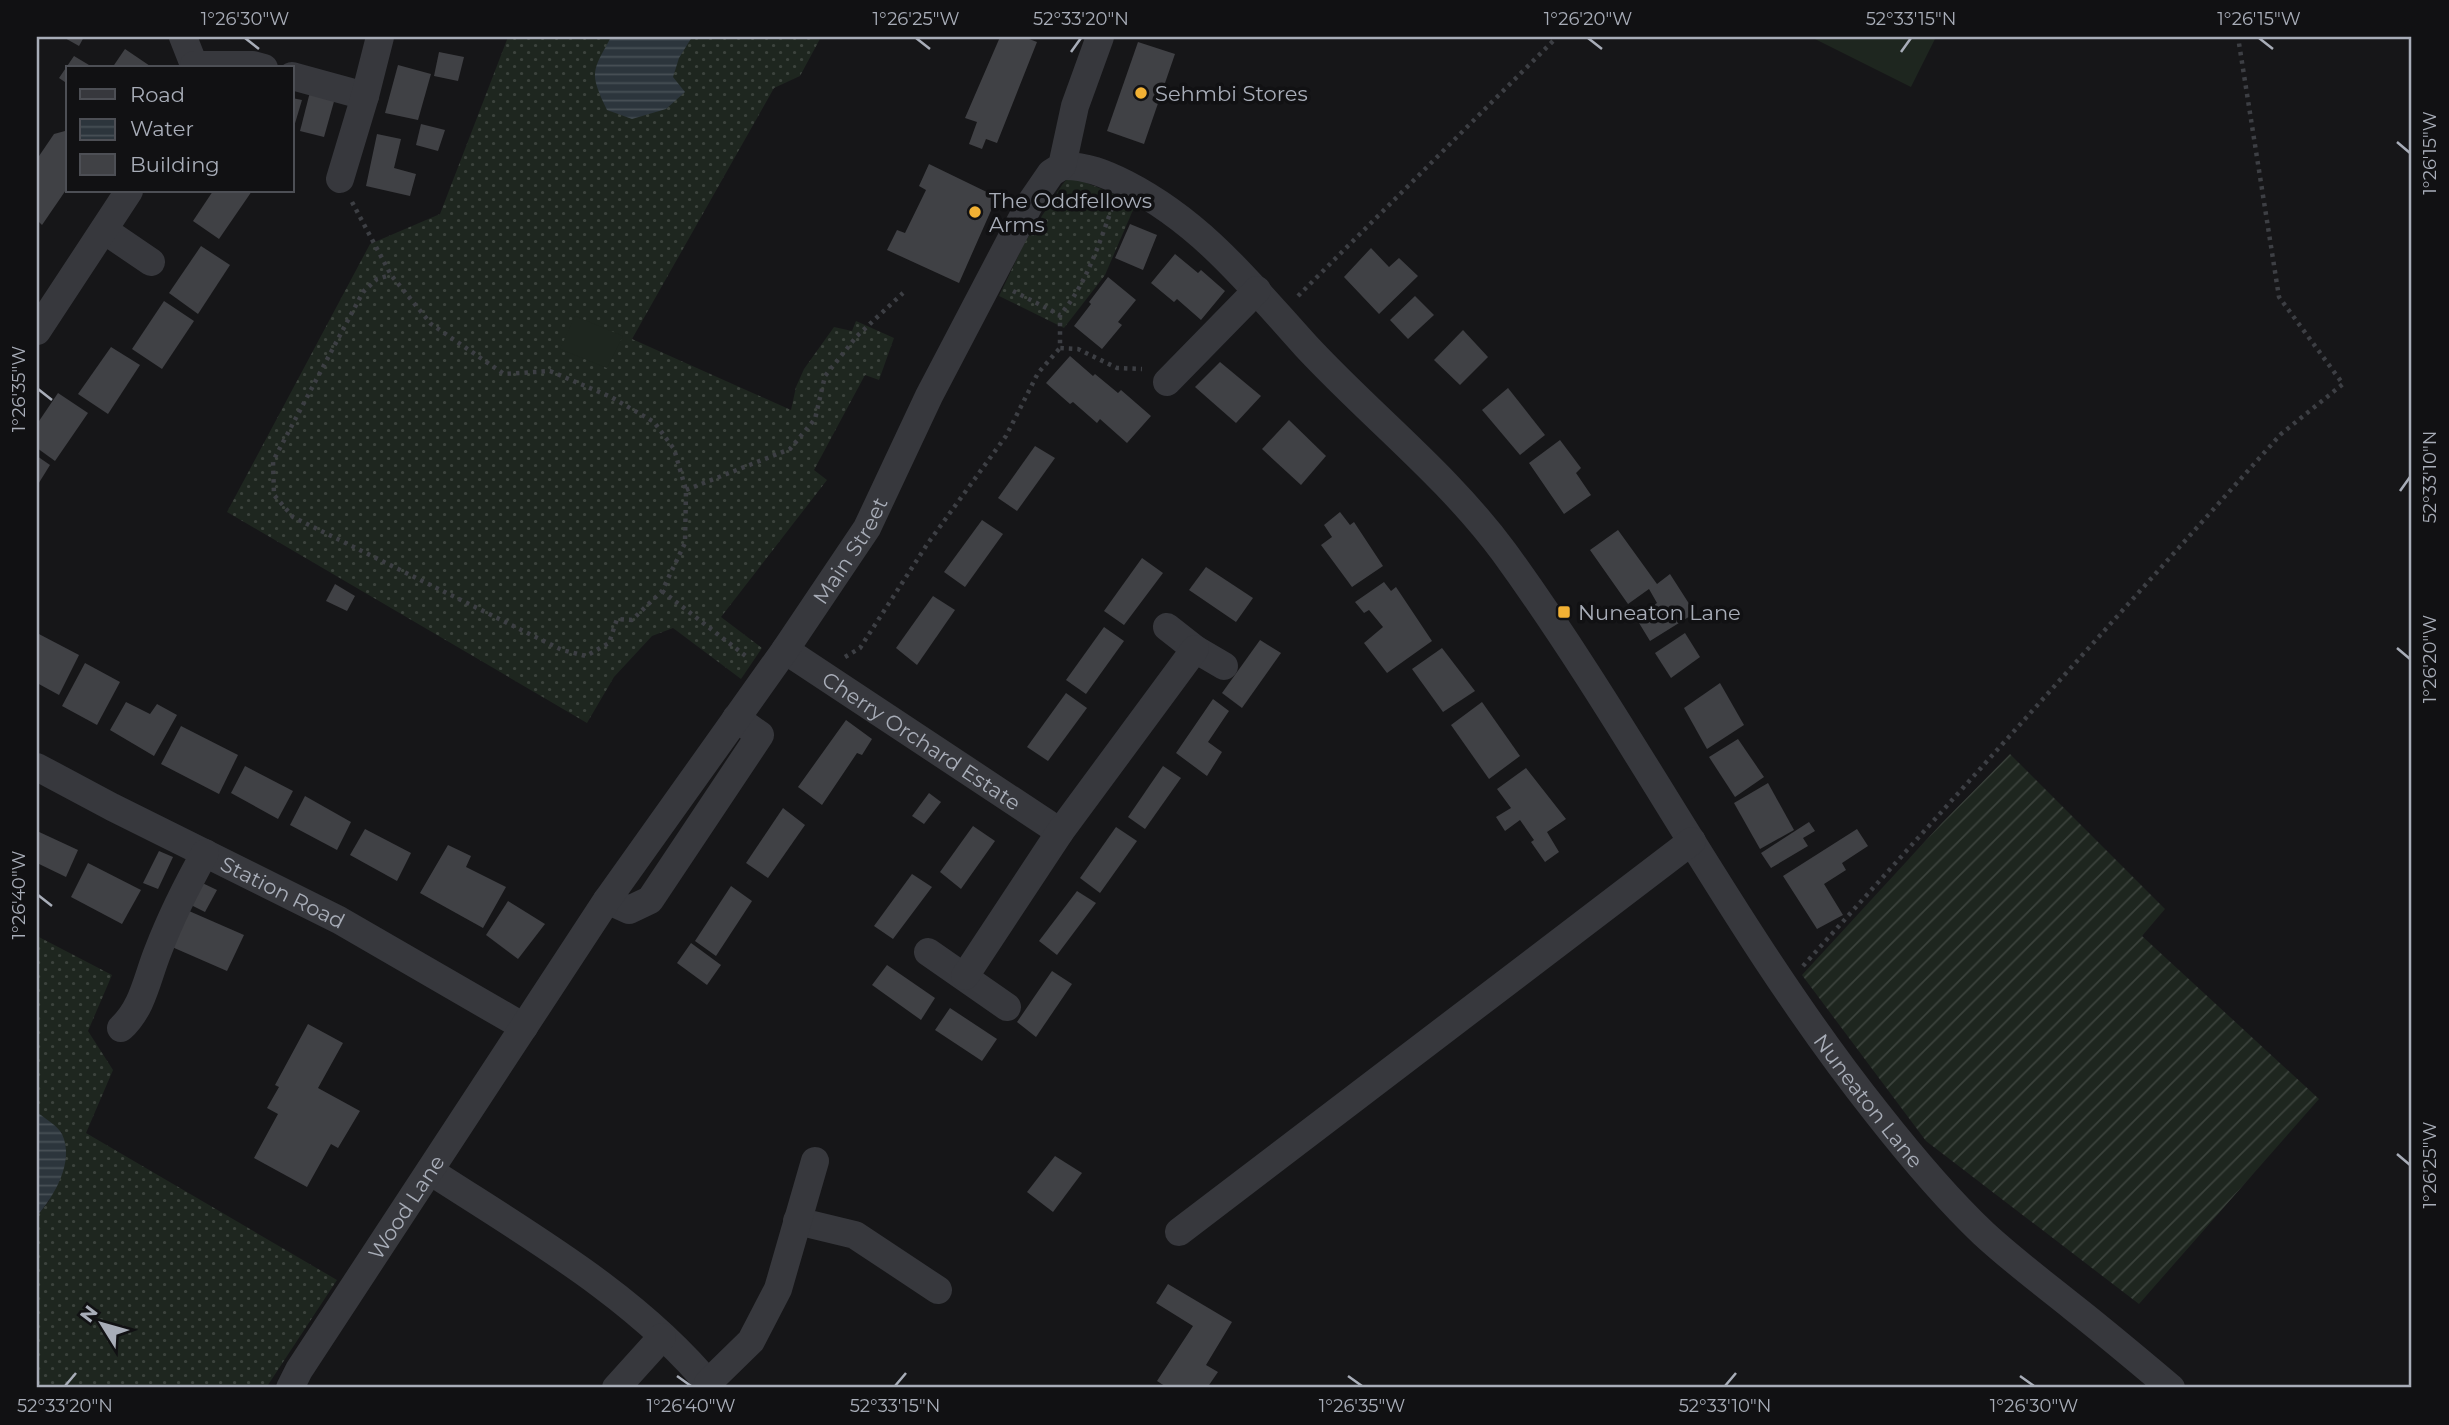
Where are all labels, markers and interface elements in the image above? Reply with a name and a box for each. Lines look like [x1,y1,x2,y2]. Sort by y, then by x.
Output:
text: 1°26'30"W [201,8,289,30]
text: 1°26'25"W [873,8,959,30]
text: 52°33'20"N [1033,8,1129,30]
text: 1°26'20"W [1544,8,1632,30]
text: 52°33'15"N [1866,8,1956,30]
text: 1°26'15"W [2217,8,2301,30]
legend [66,66,294,192]
place label: Sehmbi Stores [1155,81,1308,106]
text: Road [130,82,185,107]
marker: Sehmbi Stores [1133,85,1149,101]
text: 1°26'15"W [2419,111,2441,195]
text: Water [130,116,194,141]
text: Building [130,152,220,177]
place label: The Oddfellows Arms [989,188,1152,237]
marker: The Oddfellows Arms [967,204,983,220]
text: 1°26'35"W [8,346,30,432]
text: 52°33'10"N [2419,431,2441,523]
street label: Main Street [807,493,892,609]
place label: Nuneaton Lane [1578,600,1741,625]
marker: Nuneaton Lane [1556,604,1572,620]
text: 1°26'20"W [2419,615,2441,703]
street label: Cherry Orchard Estate [818,666,1026,815]
text: 1°26'40"W [8,850,30,940]
street label: Station Road [217,851,349,933]
street label: Nuneaton Lane [1809,1029,1928,1173]
text: 1°26'25"W [2419,1122,2441,1208]
street label: Wood Lane [362,1150,449,1264]
north arrow [66,1288,136,1358]
text: N [75,1301,103,1327]
text: 52°33'20"N [17,1395,113,1417]
text: 1°26'40"W [646,1395,736,1417]
text: 52°33'15"N [850,1395,940,1417]
text: 1°26'35"W [1319,1395,1405,1417]
text: 52°33'10"N [1679,1395,1771,1417]
text: 1°26'30"W [1990,1395,2078,1417]

